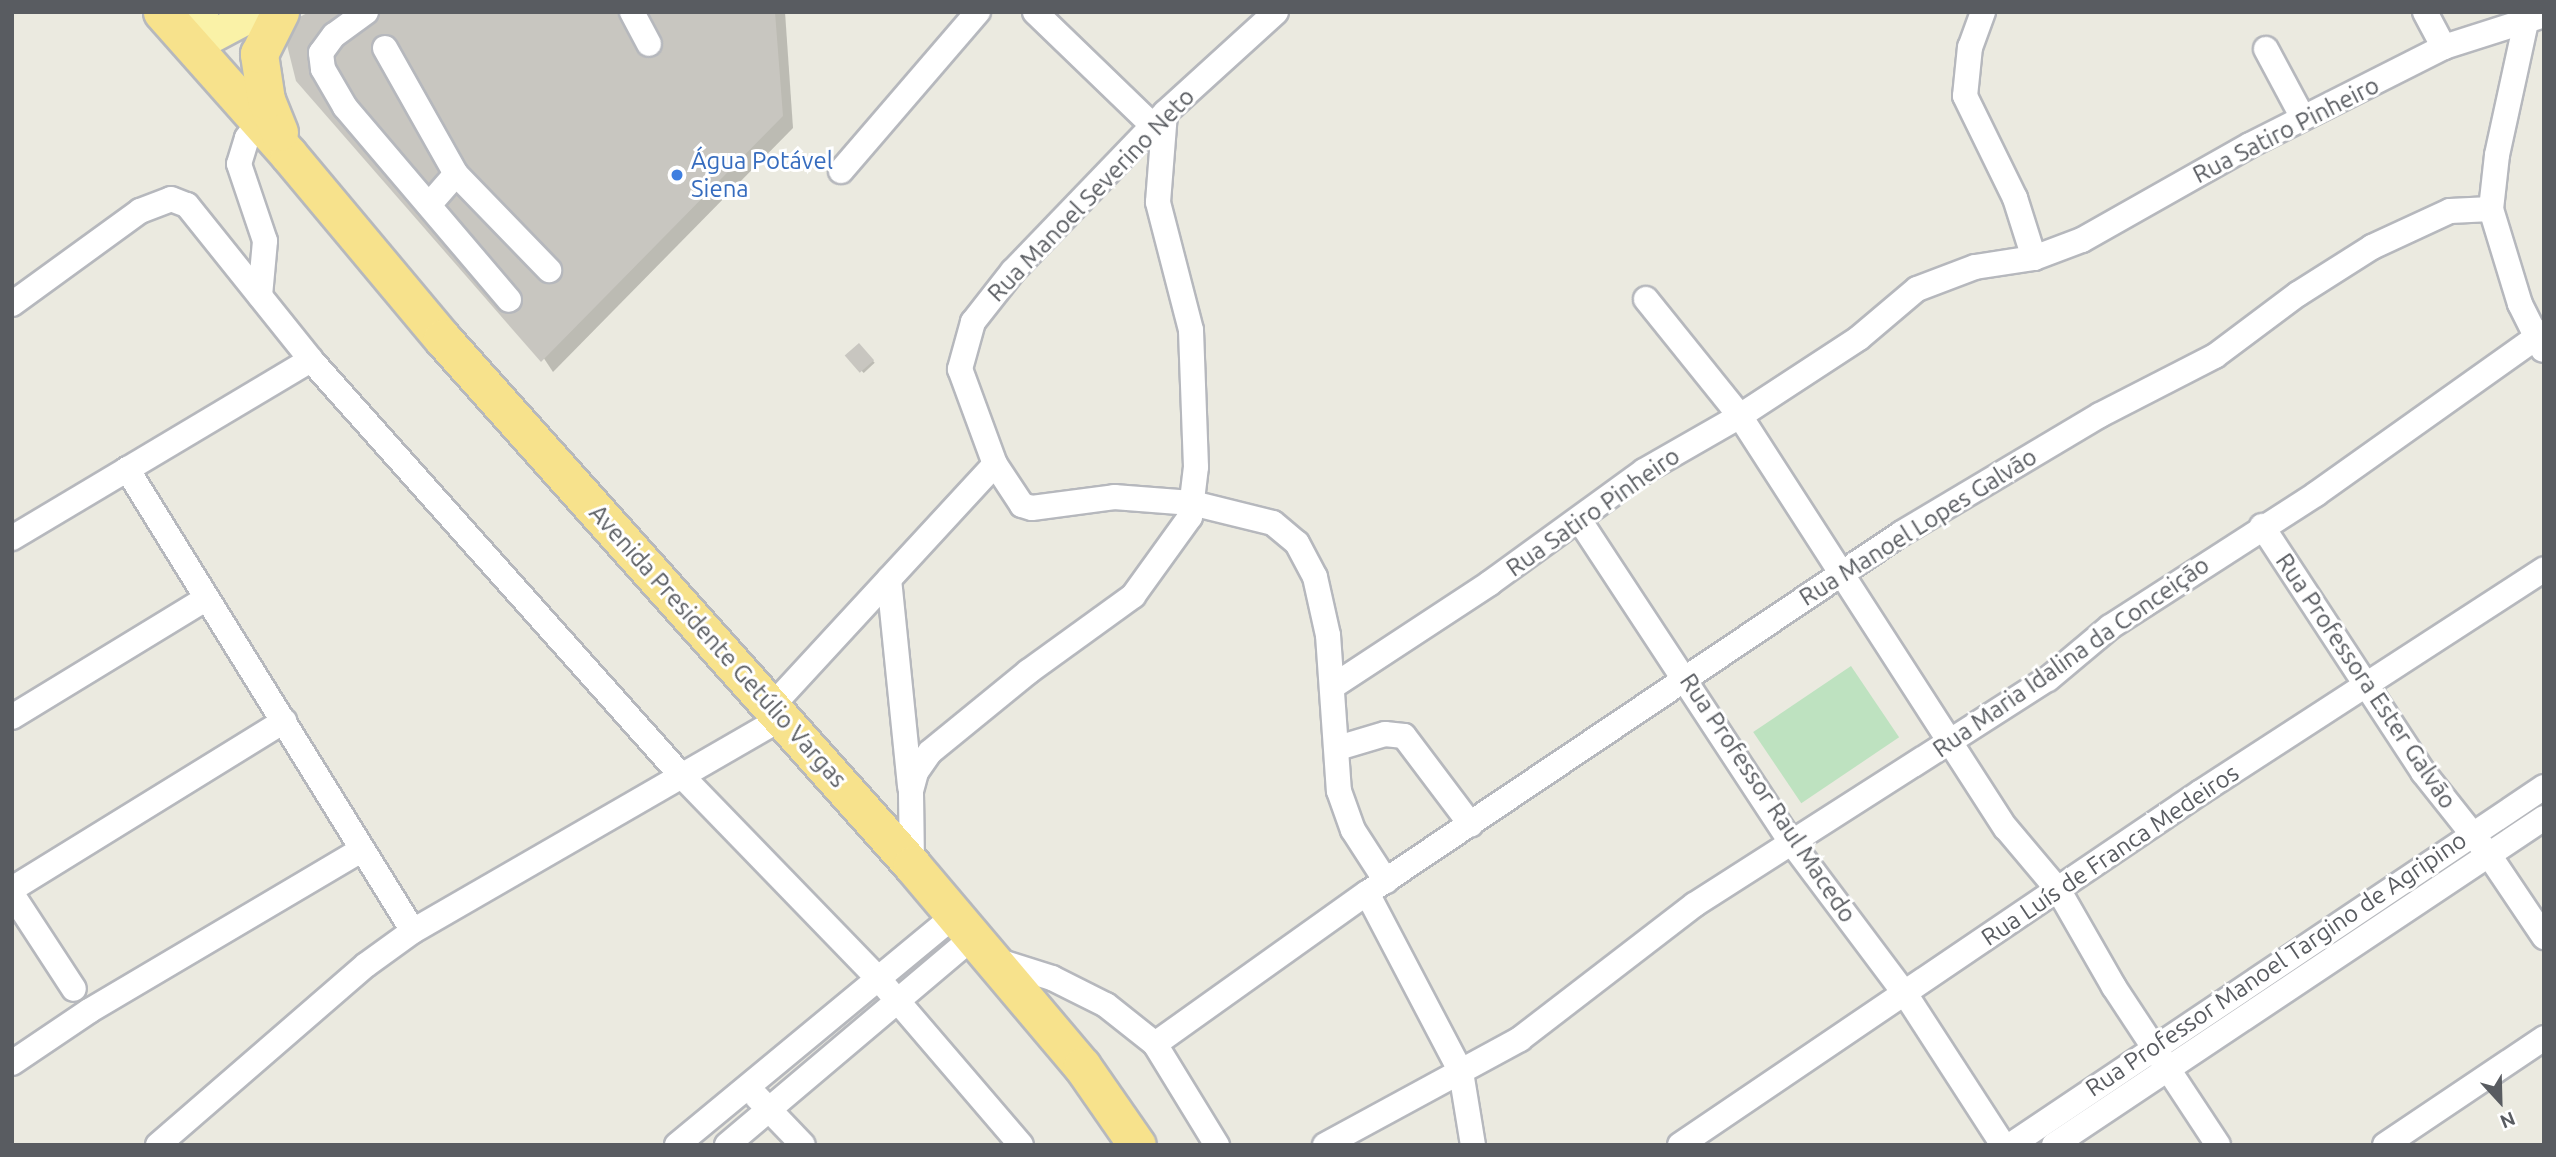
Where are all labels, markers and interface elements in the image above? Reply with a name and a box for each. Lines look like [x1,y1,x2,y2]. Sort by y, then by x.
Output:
street label: Rua Satiro Pinheiro [2188,71,2384,189]
street label: Rua Manoel Severino Neto [982,82,1200,308]
place label: Água Potável Siena [691,147,833,203]
marker: Água Potável Siena [669,167,685,183]
street label: Rua Satiro Pinheiro [1501,441,1685,583]
street label: Rua Manoel Lopes Galvão [1794,442,2042,612]
street label: Avenida Presidente Getúlio Vargas [583,499,853,793]
street label: Rua Professora Ester Galvão [2270,548,2462,814]
street label: Rua Maria Idalina da Conceição [1927,550,2215,764]
street label: Rua Professor Raul Macedo [1674,668,1862,928]
street label: Rua Luís de Franca Medeiros [1976,758,2244,952]
street label: Rua Professor Manoel Targino de Agripino [2080,825,2472,1103]
north arrow [2465,1066,2535,1136]
text: N [2497,1108,2519,1133]

